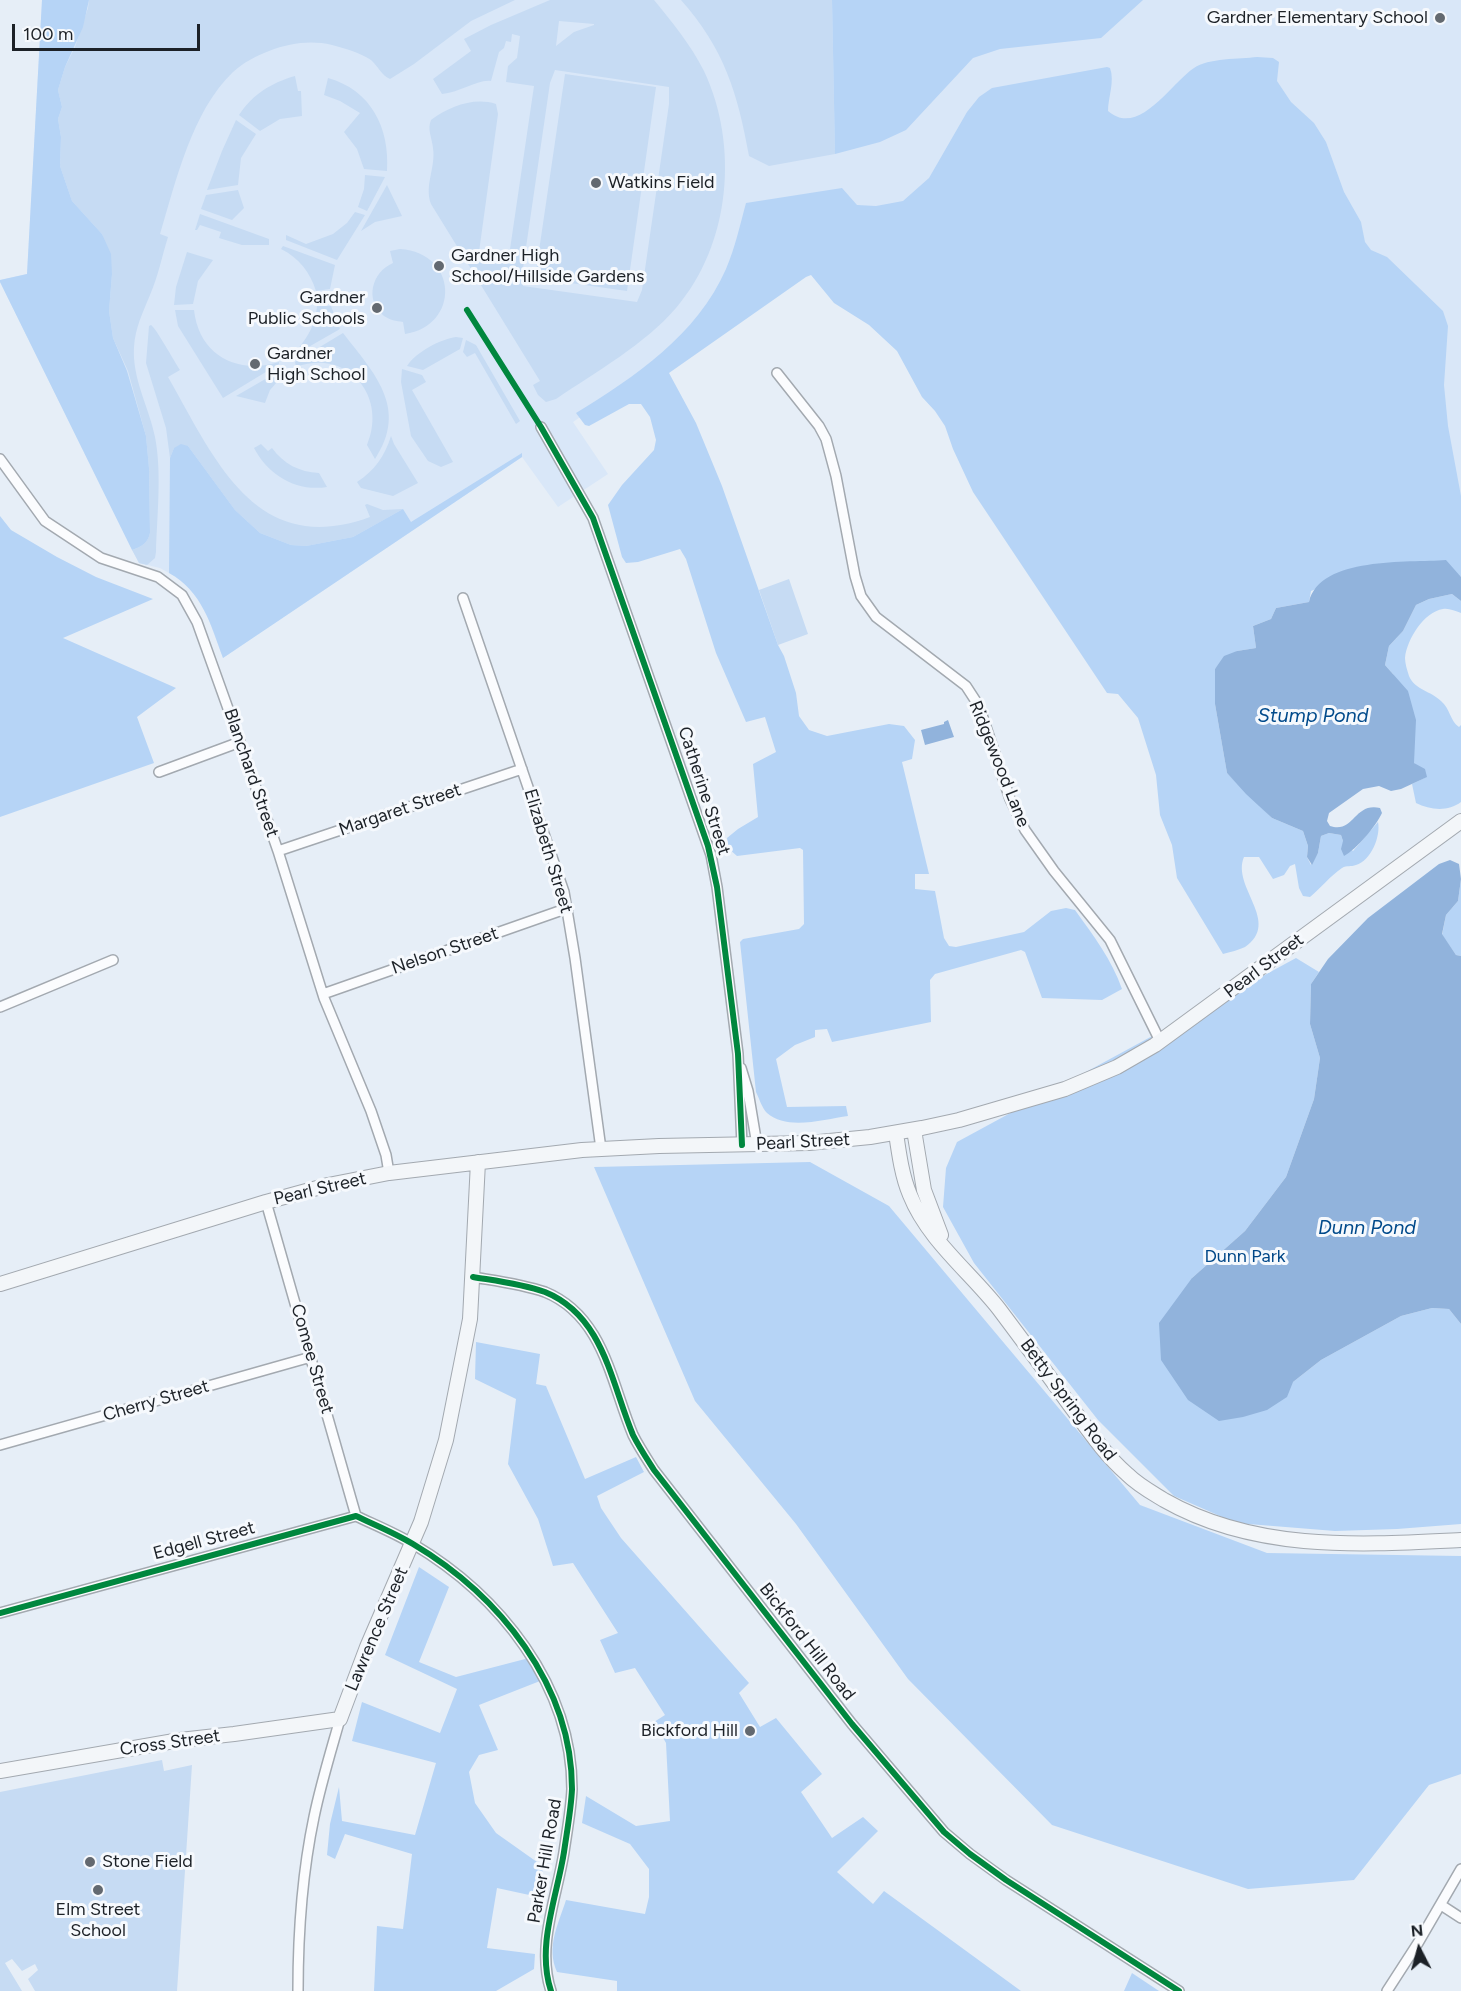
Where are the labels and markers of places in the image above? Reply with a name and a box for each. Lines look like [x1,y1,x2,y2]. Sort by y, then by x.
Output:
place label: Gardner Elementary School [1207,7,1428,29]
marker: Gardner Elementary School [1433,11,1447,25]
place label: Watkins Field [608,172,715,194]
marker: Watkins Field [589,176,603,190]
place label: Gardner High School/Hillside Gardens [451,245,644,288]
marker: Gardner High School/Hillside Gardens [432,259,446,273]
place label: Gardner Public Schools [248,287,365,330]
marker: Gardner Public Schools [370,301,384,315]
place label: Gardner High School [267,343,365,386]
marker: Gardner High School [248,357,262,371]
place label: Bickford Hill [641,1720,738,1742]
marker: Bickford Hill [743,1724,757,1738]
place label: Stone Field [102,1851,193,1873]
marker: Stone Field [83,1855,97,1869]
marker: Elm Street School [91,1883,105,1897]
place label: Elm Street School [56,1899,140,1942]

